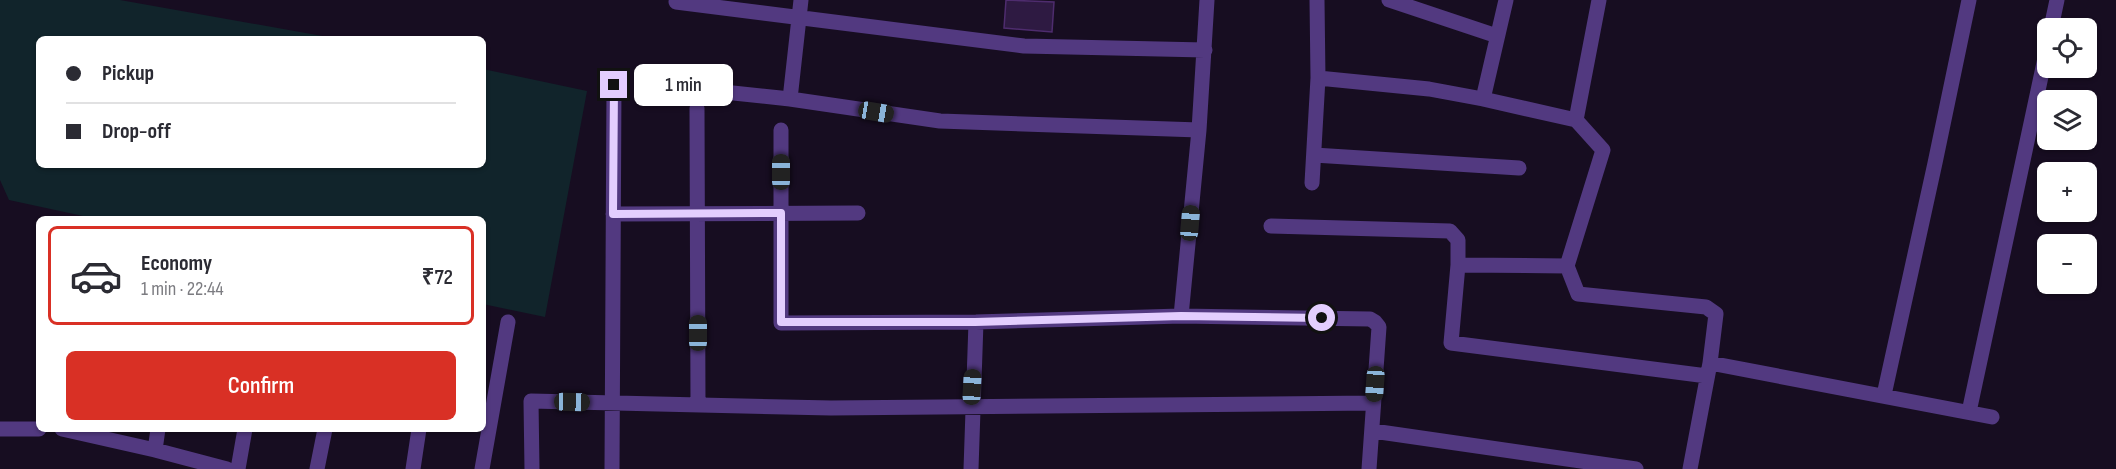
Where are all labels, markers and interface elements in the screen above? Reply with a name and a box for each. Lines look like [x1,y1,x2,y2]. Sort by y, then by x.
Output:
map controls [2037,18,2097,294]
button: locate [2037,18,2097,78]
text: Pickup [102,60,154,87]
callout: 1 min [635,64,734,106]
route end [600,71,627,98]
text: 1 min [665,73,702,97]
button: layers [2037,90,2097,150]
car [857,100,895,124]
text: Drop-off [102,118,171,145]
car [772,154,790,190]
button: + [2037,162,2097,222]
car [1179,204,1201,242]
button: − [2037,234,2097,294]
icon: car [69,249,123,303]
text: Economy [141,250,212,277]
text: ₹72 [422,264,453,291]
text: 1 min · 22:44 [141,277,224,301]
route start [1308,304,1335,331]
car [689,315,707,351]
button: Confirm [66,351,456,420]
car [1365,365,1385,403]
car [962,369,982,405]
car [554,393,590,411]

